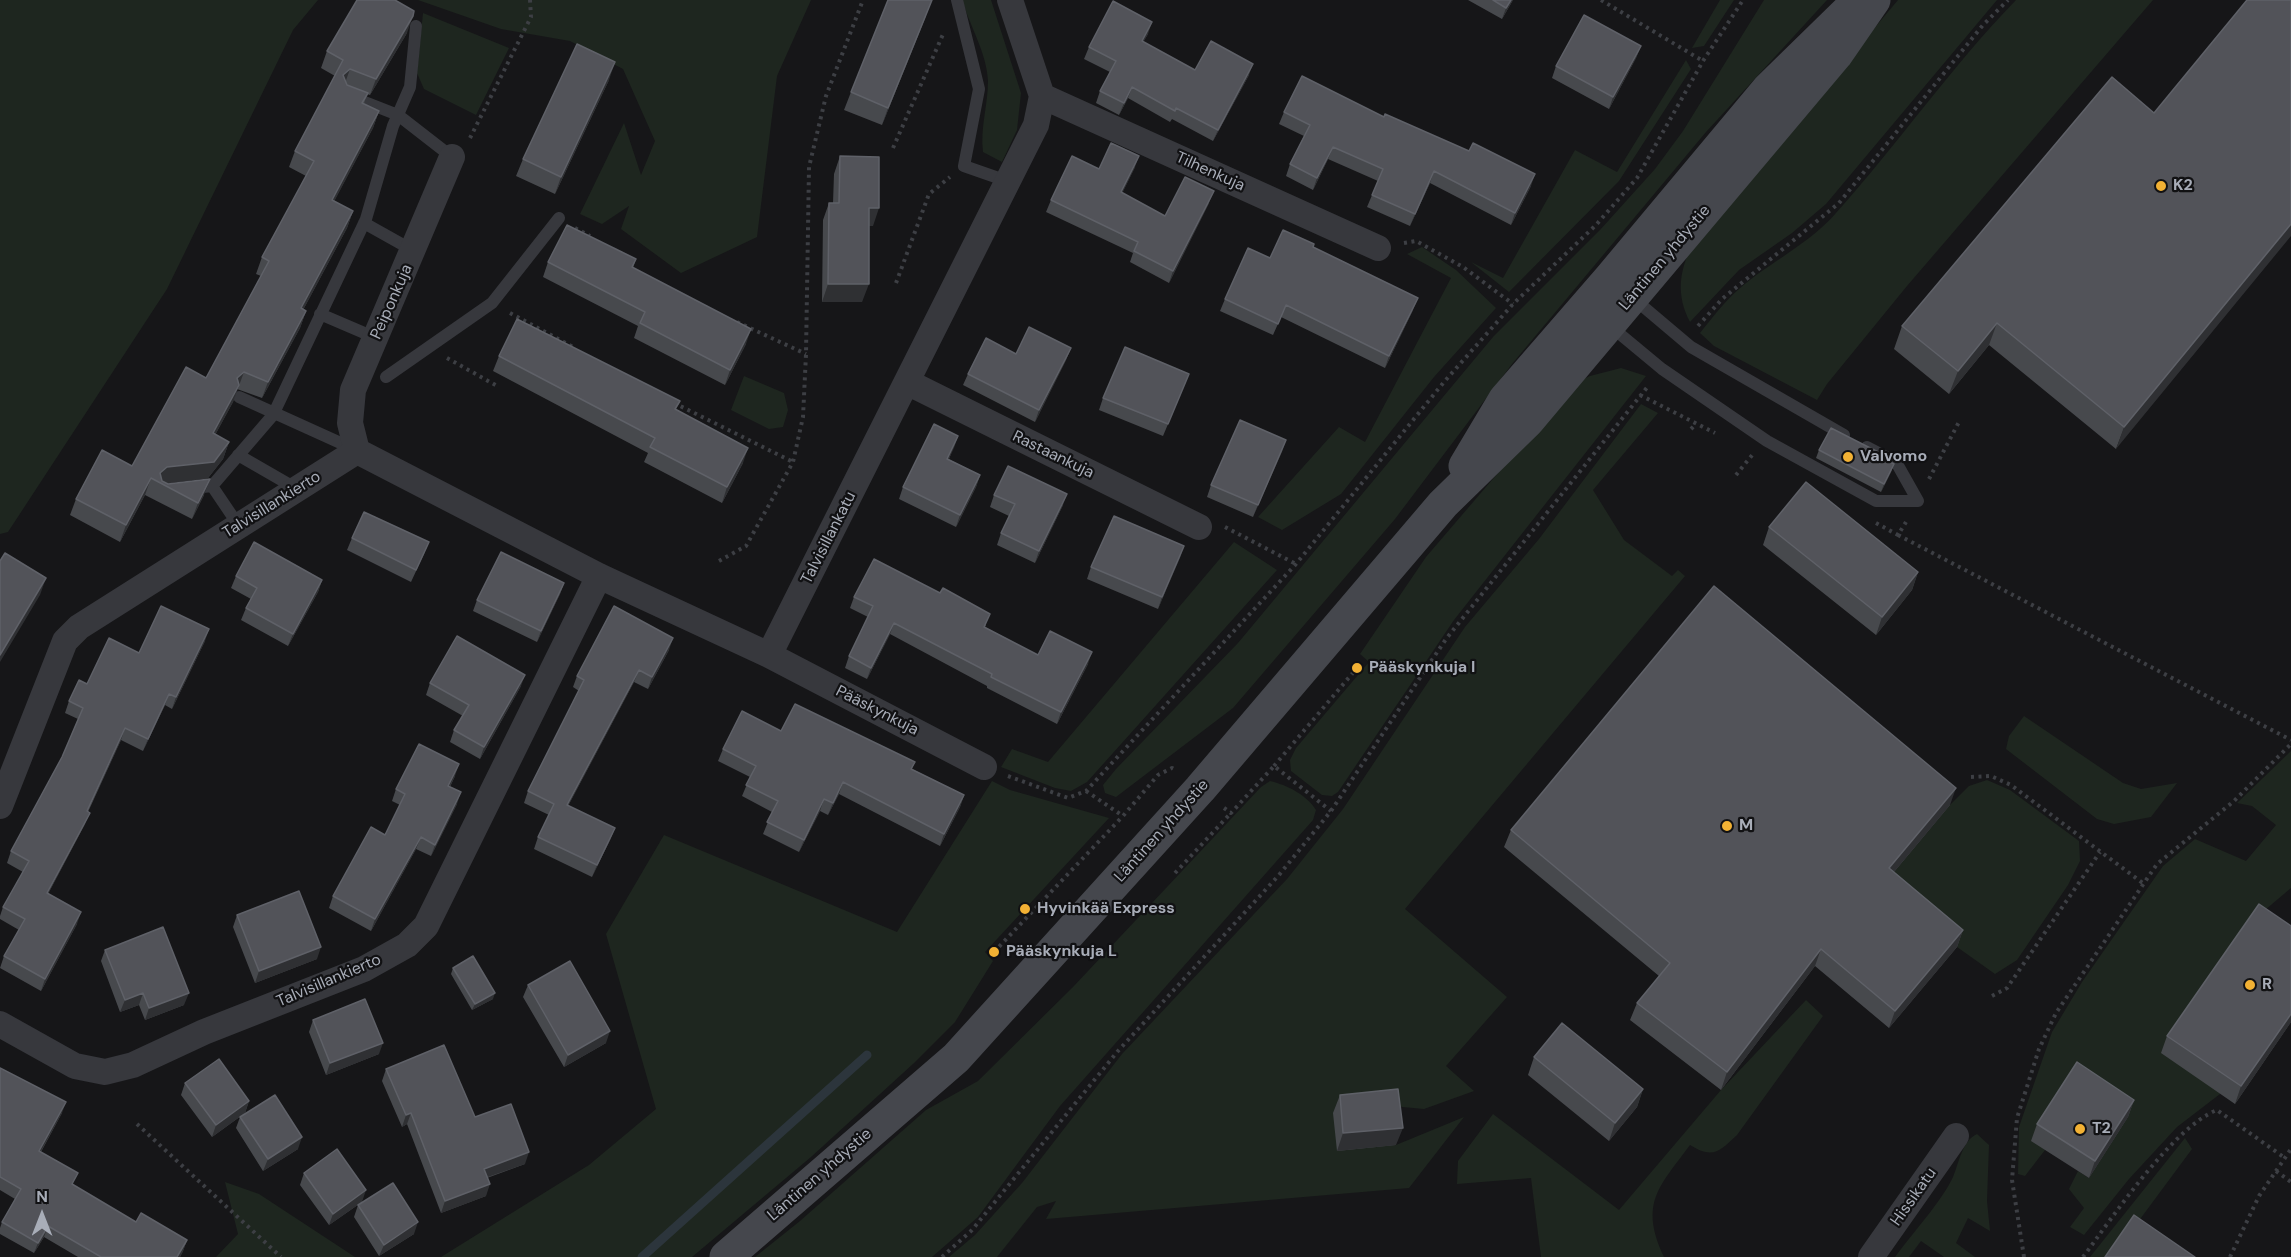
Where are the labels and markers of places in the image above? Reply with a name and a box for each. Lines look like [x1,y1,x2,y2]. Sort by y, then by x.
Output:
place label: K2 [2173,176,2193,196]
marker: K2 [2154,179,2168,193]
place label: Valvomo [1860,447,1927,467]
marker: Valvomo [1841,450,1855,464]
place label: Pääskynkuja I [1369,658,1475,678]
marker: Pääskynkuja I [1350,661,1364,675]
place label: M [1739,816,1753,836]
marker: M [1720,819,1734,833]
place label: Hyvinkää Express [1037,899,1175,919]
marker: Hyvinkää Express [1018,902,1032,916]
place label: Pääskynkuja L [1006,942,1117,962]
marker: Pääskynkuja L [987,945,1001,959]
place label: R [2262,975,2272,995]
marker: R [2243,978,2257,992]
place label: T2 [2092,1119,2111,1139]
marker: T2 [2073,1122,2087,1136]

